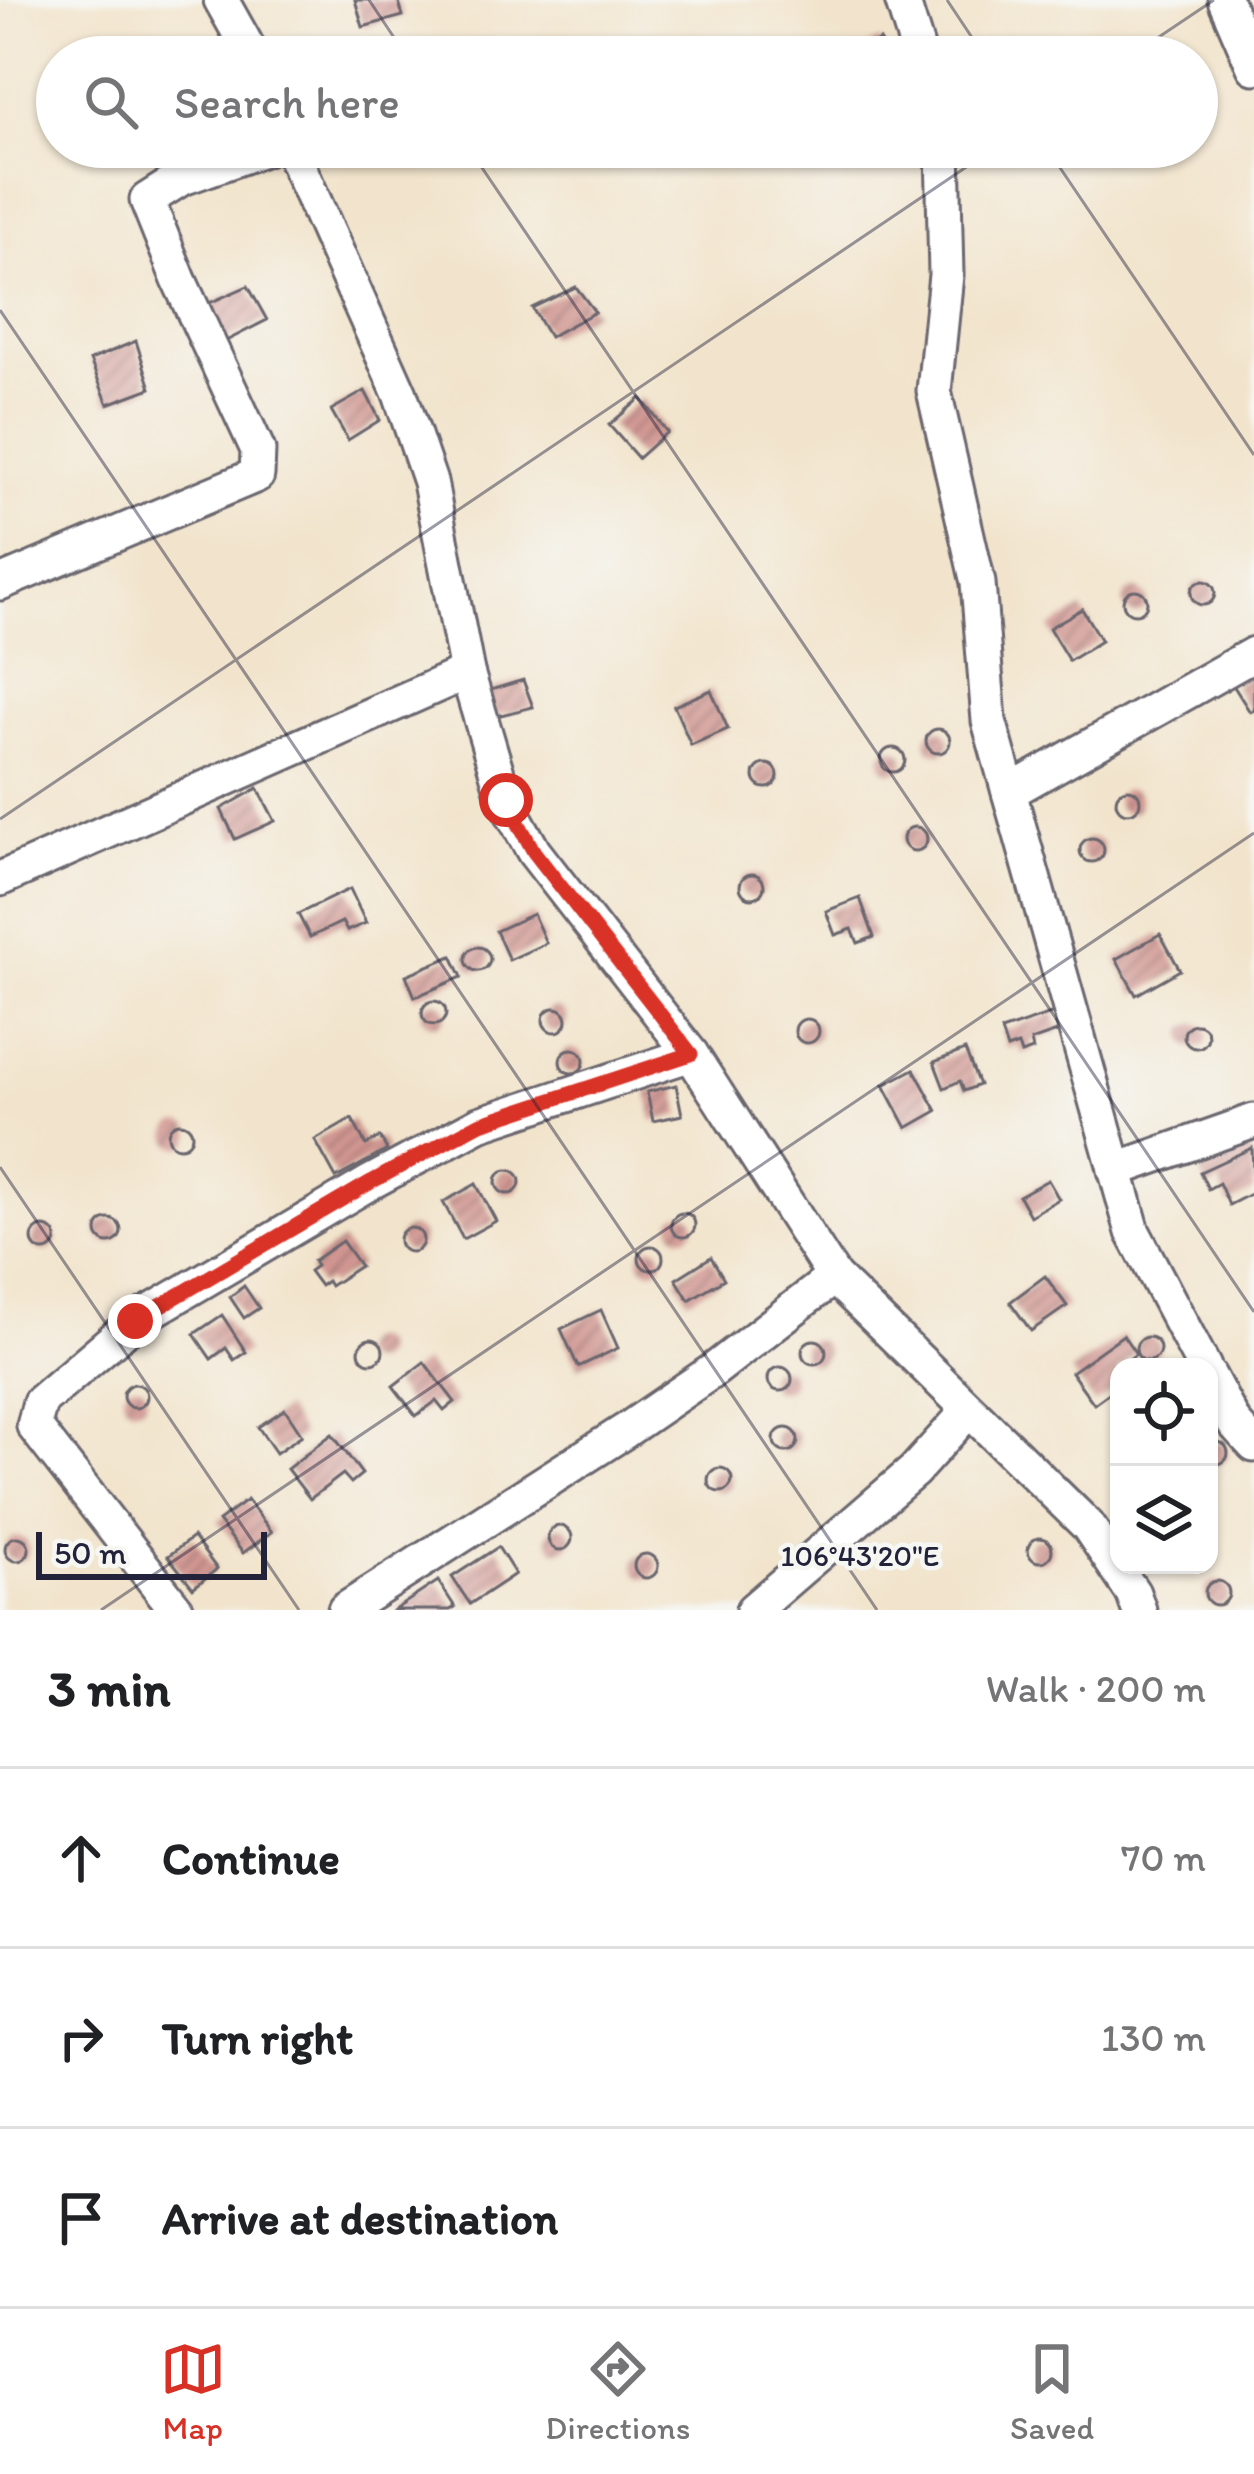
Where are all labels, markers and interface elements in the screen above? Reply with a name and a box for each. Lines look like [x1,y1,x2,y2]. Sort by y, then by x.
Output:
search box [36,36,1218,168]
icon: search [78,69,144,135]
text: Search here [174,75,400,129]
route start [479,773,533,827]
route end [108,1294,162,1348]
map controls [1110,1358,1218,1574]
button: locate [1110,1358,1218,1466]
button: layers [1110,1466,1218,1574]
scale bar [36,1526,267,1579]
text: 50 m [54,1533,127,1572]
text: 106°43'20"E [781,1537,939,1574]
text: 3 min [48,1658,170,1719]
text: Walk · 200 m [986,1665,1206,1712]
icon: ahead [48,1825,114,1891]
text: Continue [162,1831,340,1885]
text: 70 m [1121,1834,1206,1881]
icon: right [48,2005,114,2071]
text: Turn right [162,2011,353,2065]
text: 130 m [1101,2014,1206,2061]
icon: arrive [48,2185,114,2251]
text: Arrive at destination [162,2191,558,2245]
tab: Map [160,2336,226,2447]
tab: Directions [545,2336,690,2447]
tab: Saved [1010,2336,1094,2447]

